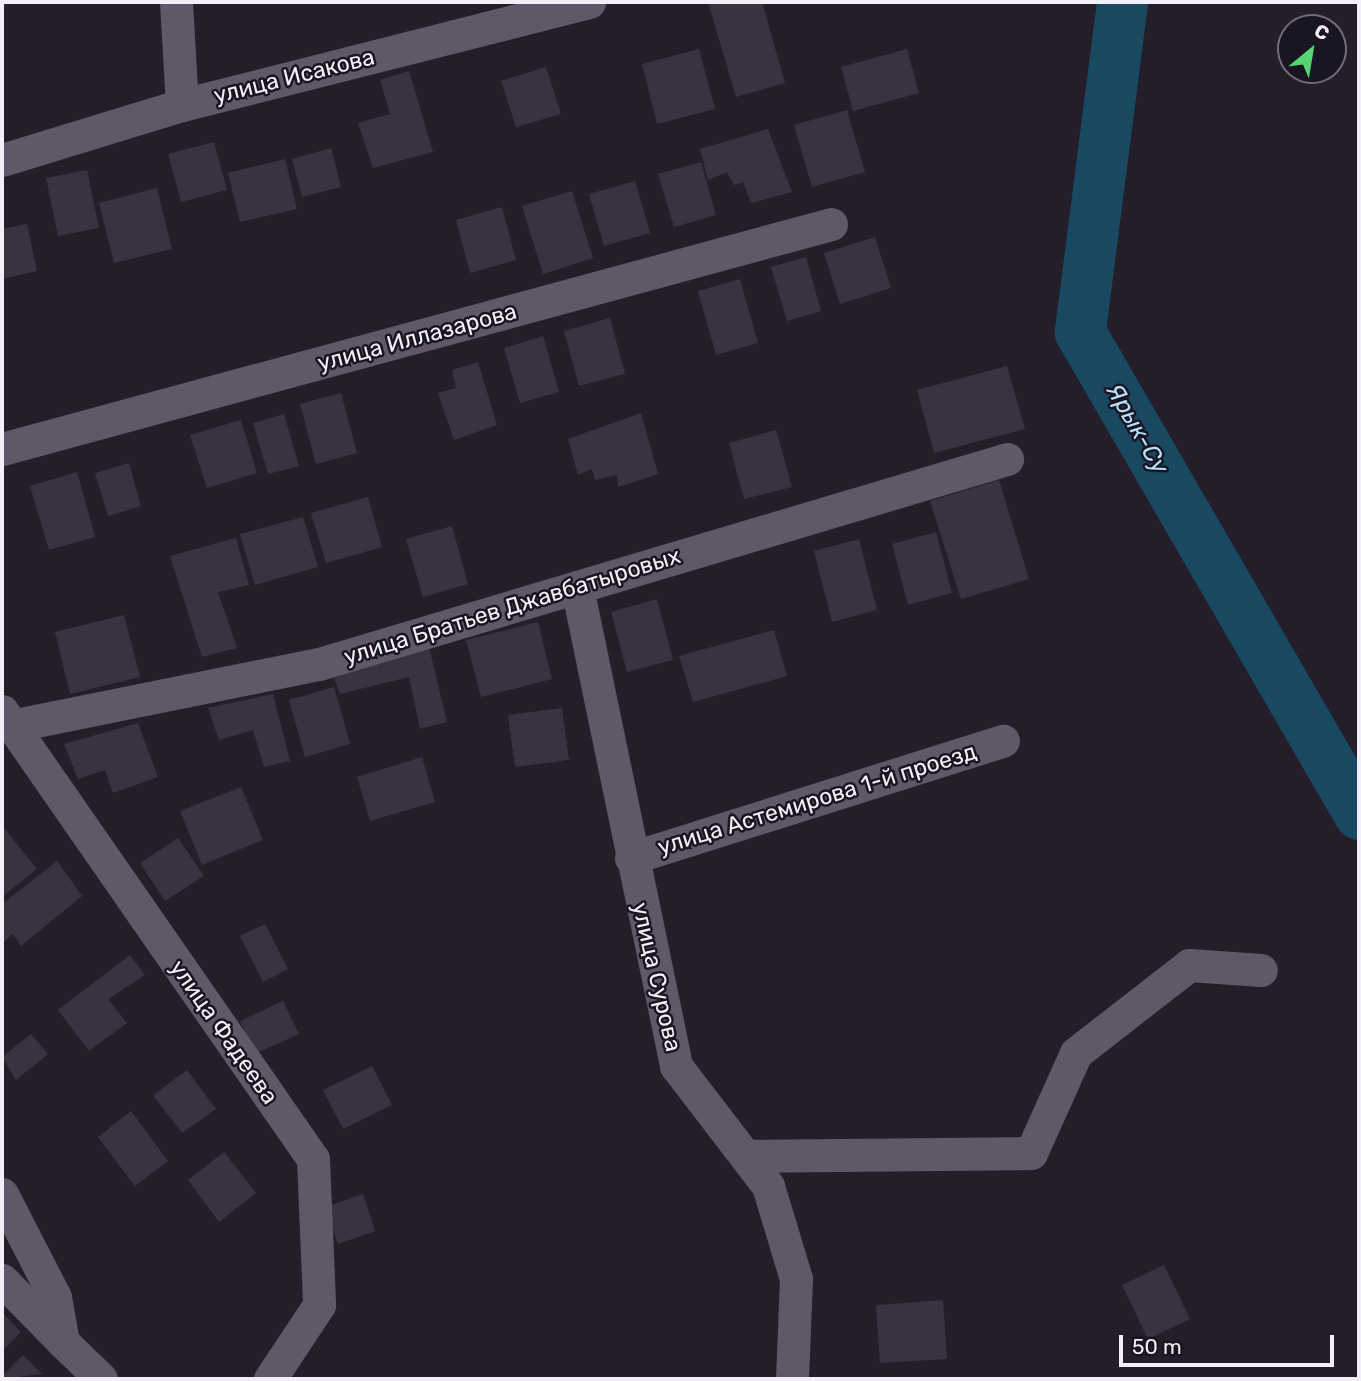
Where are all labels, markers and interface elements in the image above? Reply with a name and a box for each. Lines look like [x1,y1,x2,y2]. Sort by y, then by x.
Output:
north arrow [1277,14,1347,84]
text: С [1310,19,1333,45]
street label: улица Исакова [211,43,377,109]
street label: улица Иллазарова [314,297,520,377]
water label: Ярык-Су [1100,379,1174,479]
street label: улица Братьев Джавбатыровых [340,542,684,670]
street label: улица Астемирова 1-й проезд [654,737,980,861]
street label: улица Сурова [626,900,688,1054]
street label: улица Фадеева [164,955,284,1109]
scale bar [1123,1322,1338,1366]
text: 50 m [1132,1334,1182,1359]

